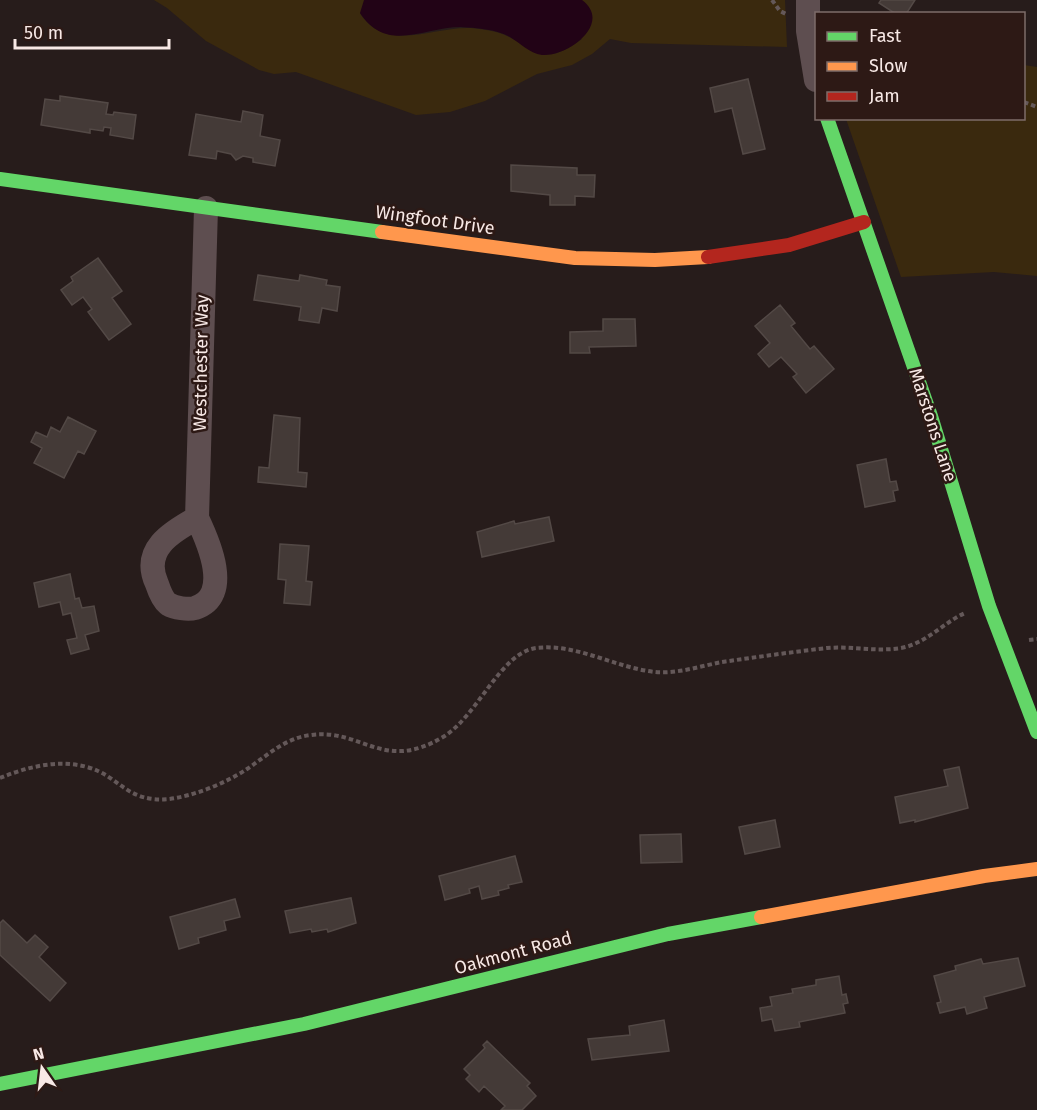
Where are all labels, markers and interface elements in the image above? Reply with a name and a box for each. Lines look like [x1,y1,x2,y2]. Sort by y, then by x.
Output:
scale bar [15,12,170,50]
legend [815,12,1025,120]
text: 50 m [24,22,63,44]
text: Fast [869,25,902,47]
text: Slow [869,55,908,77]
text: Jam [869,85,900,107]
street label: Wingfoot Drive [374,201,496,239]
street label: Westchester Way [189,294,213,432]
street label: Marstons Lane [904,365,962,485]
street label: Oakmont Road [452,927,574,979]
north arrow [12,1038,72,1098]
text: N [31,1043,46,1064]

